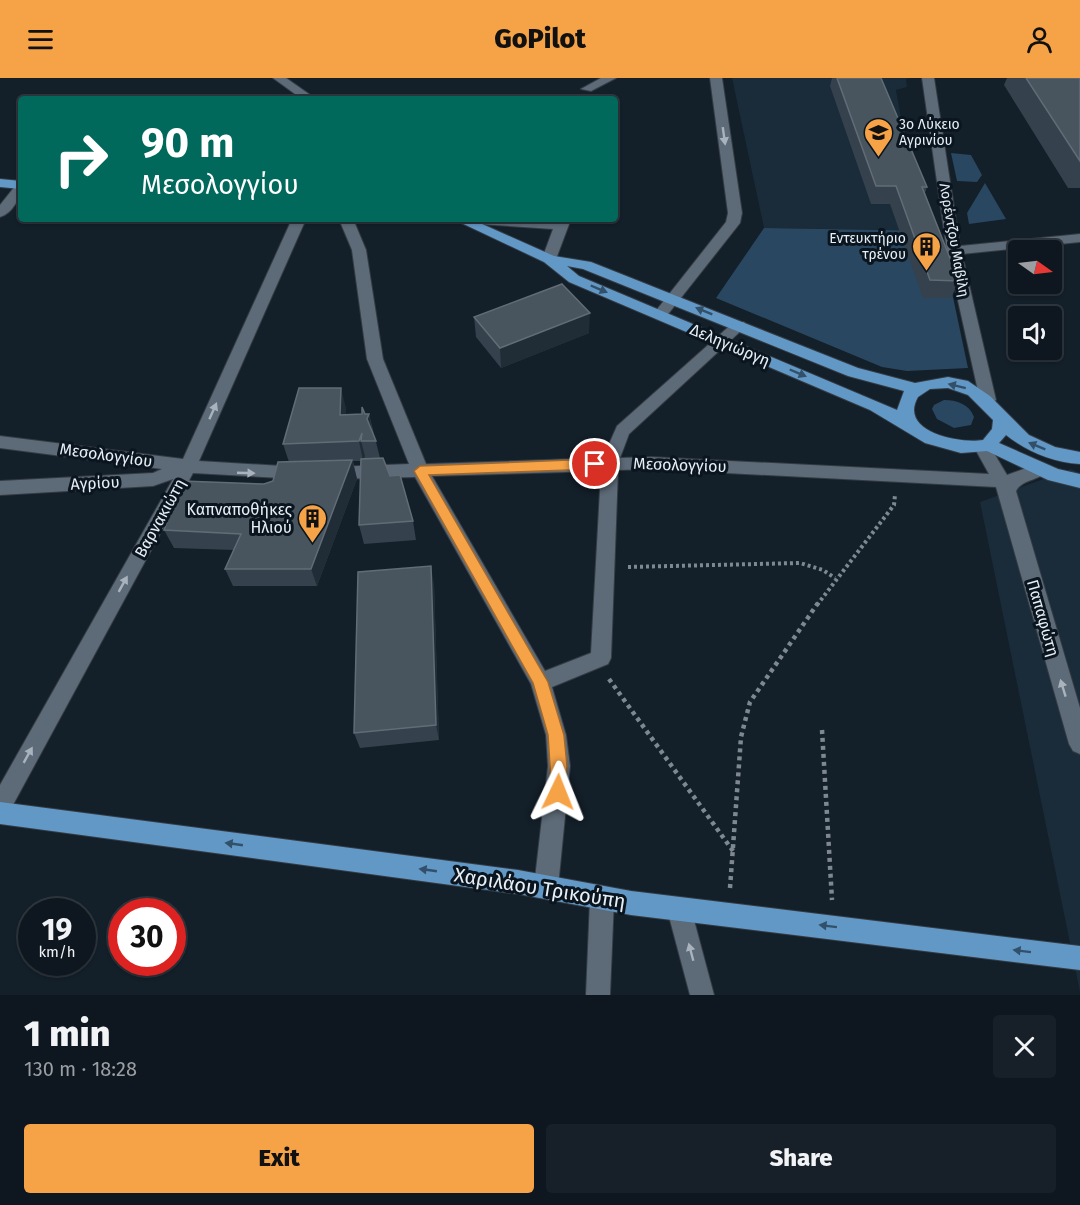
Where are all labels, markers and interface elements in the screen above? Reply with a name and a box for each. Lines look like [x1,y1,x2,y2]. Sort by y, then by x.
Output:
icon: menu [24,23,57,56]
text: GoPilot [494,23,586,55]
icon: person [1023,23,1056,56]
school or university icon: 3ο Λύκειο Αγρινίου [862,116,894,158]
place label: 3ο Λύκειο Αγρινίου [899,116,960,149]
text: 90 m [141,118,235,168]
icon: right [42,120,120,198]
one-way arrow [720,127,729,146]
text: Μεσολογγίου [141,169,299,201]
street label: Λορέντζου Μαβίλη [936,182,972,298]
place label: Εντευκτήριο τρένου [829,230,906,263]
building icon: Εντευκτήριο τρένου [911,230,943,272]
north arrow [1008,240,1062,294]
map controls [1008,240,1062,360]
one-way arrow [590,284,608,294]
one-way arrow [695,306,713,315]
button: sound [1008,306,1062,360]
street label: Δεληγιώργη [687,320,773,370]
one-way arrow [789,369,807,378]
one-way arrow [948,380,966,390]
one-way arrow [208,403,217,420]
pin [569,438,620,489]
street label: Μεσολογγίου [58,439,154,471]
one-way arrow [1028,441,1046,450]
icon: arrive [578,447,611,480]
street label: Μεσολογγίου [633,454,727,476]
one-way arrow [236,468,255,478]
street label: Αγρίου [70,472,120,494]
street label: Βαρνακιώτη [131,475,189,561]
place label: Καπναποθήκες Ηλιού [187,500,292,537]
building icon: Καπναποθήκες Ηλιού [297,502,329,544]
one-way arrow [118,576,128,593]
street label: Παπαφώτη [1023,577,1063,659]
one-way arrow [1058,679,1067,697]
one-way arrow [23,746,33,763]
position arrow [526,760,590,824]
one-way arrow [225,839,244,849]
street label: Χαριλάου Τρικούπη [453,863,627,913]
one-way arrow [418,865,437,875]
speed limit sign: 30 [108,898,186,976]
text: 19 [42,912,72,948]
one-way arrow [819,922,838,931]
text: km/h [38,943,76,961]
one-way arrow [686,943,695,961]
one-way arrow [1012,946,1031,955]
text: 1 min [24,1012,110,1056]
button: close [993,1015,1056,1078]
text: 130 m · 18:28 [24,1057,137,1081]
button: Exit [24,1124,534,1193]
button: Share [546,1124,1056,1193]

